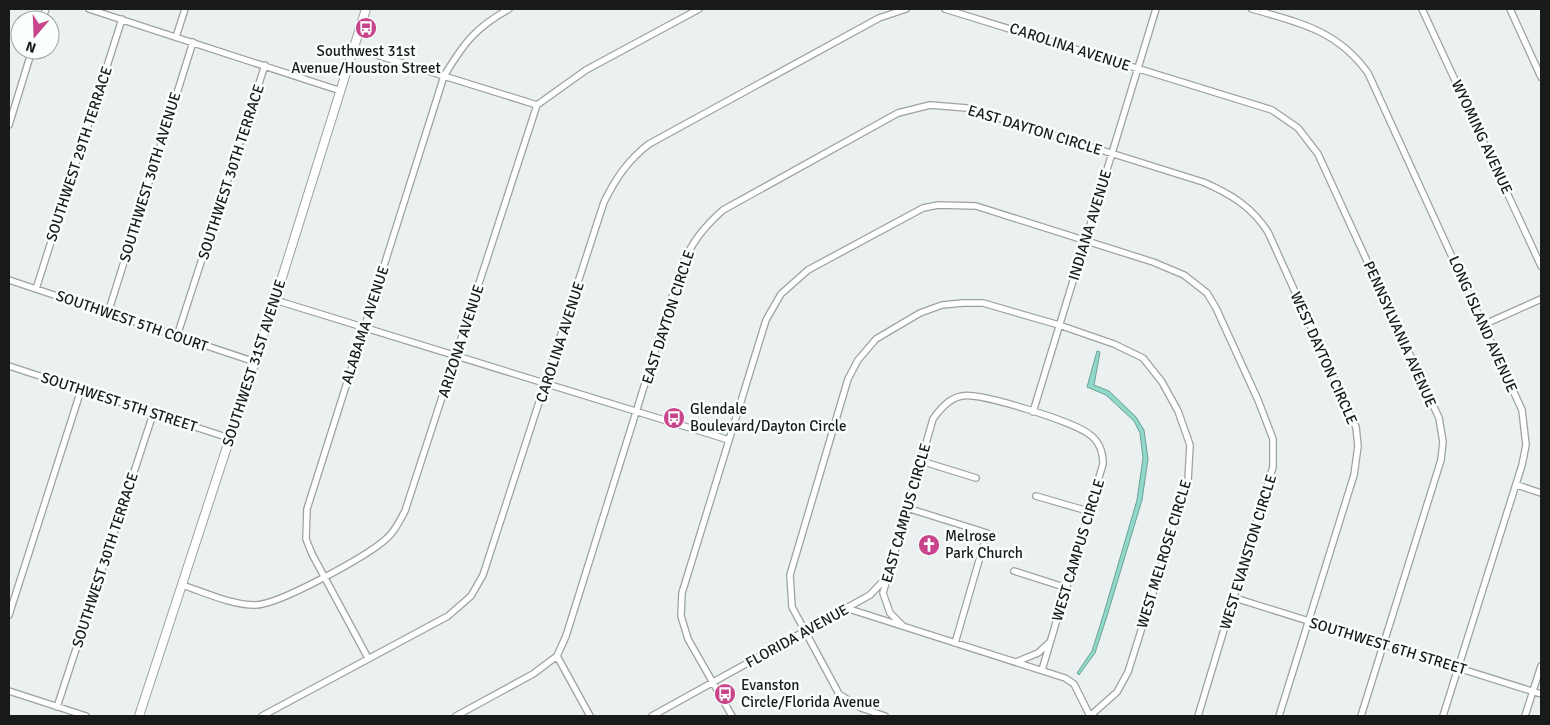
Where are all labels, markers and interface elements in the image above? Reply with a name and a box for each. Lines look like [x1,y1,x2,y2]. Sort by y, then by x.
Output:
north arrow [10,10,60,60]
bus stop icon: Southwest 31st Avenue/Houston Street [354,16,378,40]
street label: CAROLINA AVENUE [1007,19,1133,75]
text: N [24,37,38,56]
place label: Southwest 31st Avenue/Houston Street [291,42,441,77]
street label: SOUTHWEST 29TH TERRACE [42,64,116,244]
street label: WYOMING AVENUE [1448,77,1516,197]
street label: SOUTHWEST 30TH TERRACE [194,82,268,262]
street label: SOUTHWEST 30TH AVENUE [116,90,184,264]
street label: EAST DAYTON CIRCLE [966,101,1104,159]
street label: INDIANA AVENUE [1065,167,1115,283]
street label: EAST DAYTON CIRCLE [638,248,698,386]
street label: LONG ISLAND AVENUE [1445,253,1521,395]
street label: PENNSYLVANIA AVENUE [1360,258,1440,410]
street label: ALABAMA AVENUE [337,264,393,386]
street label: SOUTHWEST 31ST AVENUE [218,277,290,449]
street label: CAROLINA AVENUE [532,279,588,405]
street label: ARIZONA AVENUE [434,282,488,400]
street label: SOUTHWEST 5TH COURT [54,287,211,356]
street label: WEST DAYTON CIRCLE [1287,289,1361,427]
street label: SOUTHWEST 5TH STREET [39,368,200,436]
place label: Glendale Boulevard/Dayton Circle [690,400,847,435]
bus stop icon: Glendale Boulevard/Dayton Circle [662,406,686,430]
street label: EAST CAMPUS CIRCLE [877,441,935,585]
street label: SOUTHWEST 30TH TERRACE [68,470,142,650]
street label: WEST EVANSTON CIRCLE [1216,472,1280,632]
street label: WEST CAMPUS CIRCLE [1048,477,1108,623]
street label: WEST MELROSE CIRCLE [1133,478,1195,630]
place label: Melrose Park Church [945,527,1023,562]
church icon: Melrose Park Church [917,533,941,557]
street label: FLORIDA AVENUE [742,600,852,672]
street label: SOUTHWEST 6TH STREET [1307,614,1469,679]
place label: Evanston Circle/Florida Avenue [741,676,880,711]
bus stop icon: Evanston Circle/Florida Avenue [713,682,737,706]

